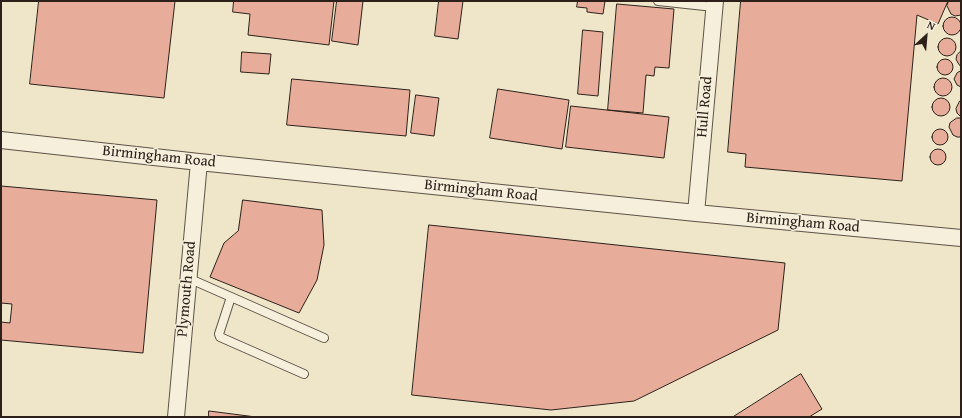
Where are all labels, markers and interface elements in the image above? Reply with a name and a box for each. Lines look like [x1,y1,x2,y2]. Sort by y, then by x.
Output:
north arrow [906,16,946,56]
text: N [924,16,938,34]
street label: Hull Road [693,76,717,138]
street label: Birmingham Road [102,142,216,172]
street label: Birmingham Road [424,176,538,206]
street label: Birmingham Road [746,209,860,237]
street label: Plymouth Road [174,240,200,338]

